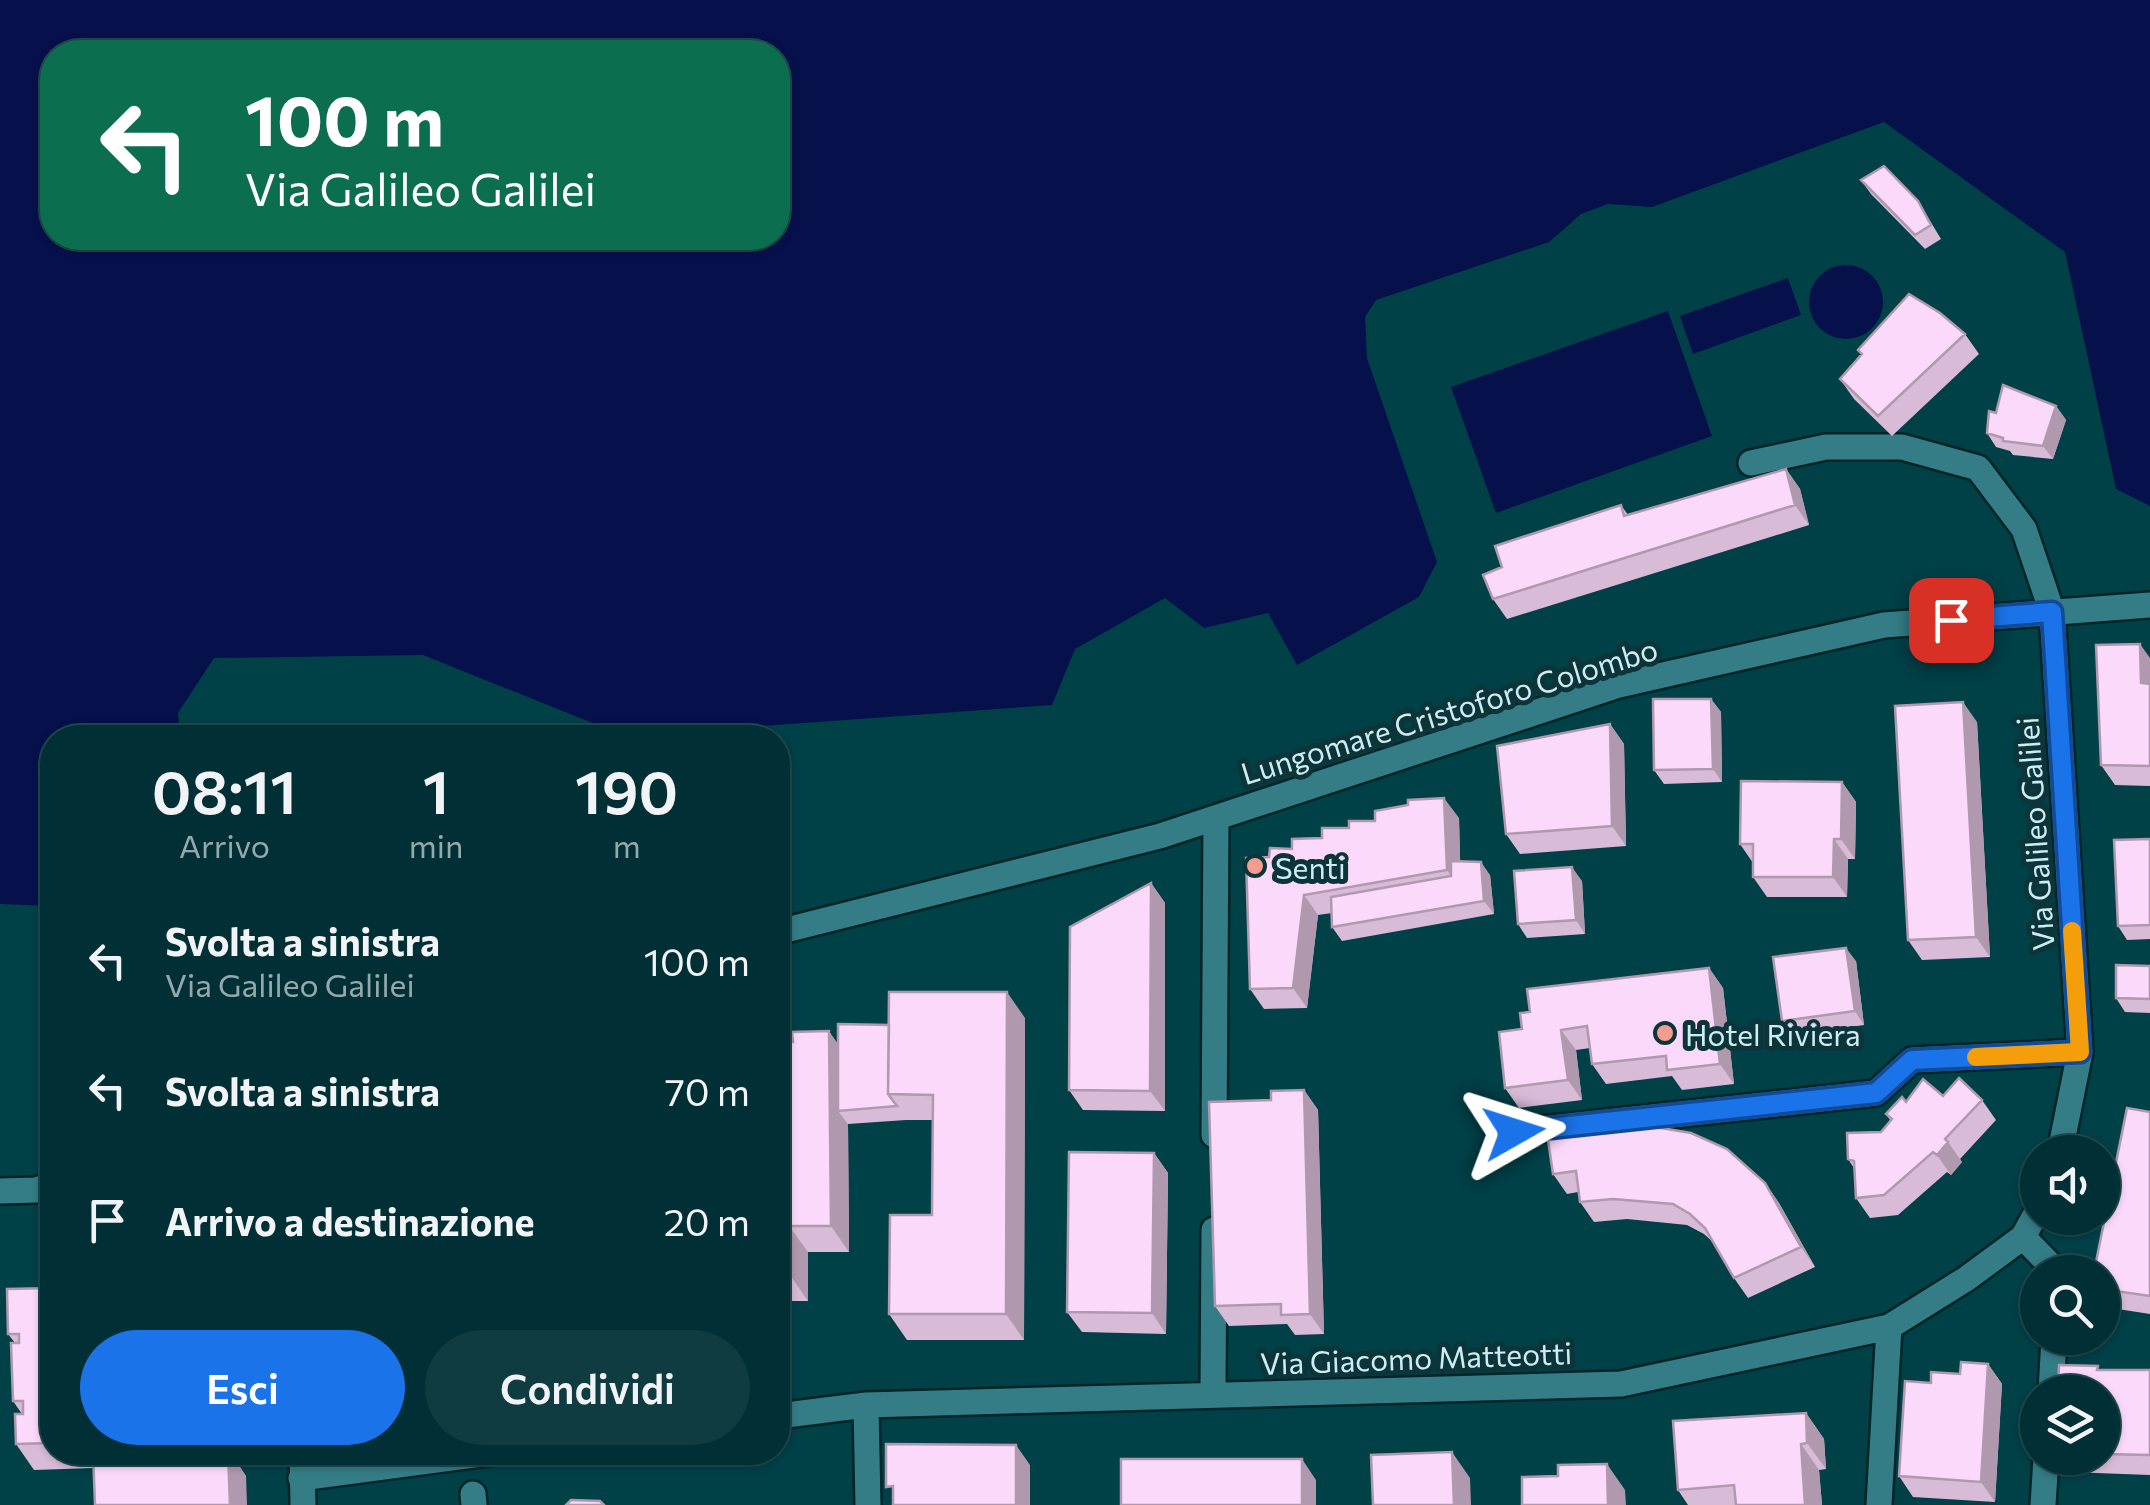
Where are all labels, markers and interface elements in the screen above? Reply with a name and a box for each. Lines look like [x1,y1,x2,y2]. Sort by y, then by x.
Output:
text: 100 m [245,75,444,160]
icon: left [80,80,210,210]
text: Via Galileo Galilei [245,160,596,215]
pin [1909,578,1994,663]
icon: arrive [1924,593,1979,648]
street label: Lungomare Cristoforo Colombo [1236,629,1662,791]
street label: Via Galileo Galilei [2007,716,2061,952]
text: 08:11 [152,753,297,826]
text: 1 [423,753,449,826]
text: 190 [575,753,678,826]
text: Arrivo [179,825,270,865]
text: min [409,825,463,865]
text: m [613,825,641,865]
place label: Senti [1275,848,1346,885]
marker: Senti [1244,855,1266,877]
text: Svolta a sinistra [165,917,440,964]
icon: left [80,933,135,988]
text: 100 m [644,937,750,984]
text: Via Galileo Galilei [165,964,415,1004]
place label: Hotel Riviera [1685,1015,1861,1052]
marker: Hotel Riviera [1654,1022,1676,1044]
icon: left [80,1063,135,1118]
text: Svolta a sinistra [165,1067,440,1114]
text: 70 m [665,1067,750,1114]
position arrow [1462,1080,1566,1184]
map controls [2020,1135,2120,1475]
button: sound [2020,1135,2120,1235]
icon: arrive [80,1193,135,1248]
text: Arrivo a destinazione [165,1197,535,1244]
text: 20 m [664,1197,750,1244]
button: search [2020,1255,2120,1355]
button: Esci [80,1330,405,1445]
button: Condividi [425,1330,750,1445]
street label: Via Giacomo Matteotti [1259,1333,1573,1381]
button: layers [2020,1375,2120,1475]

